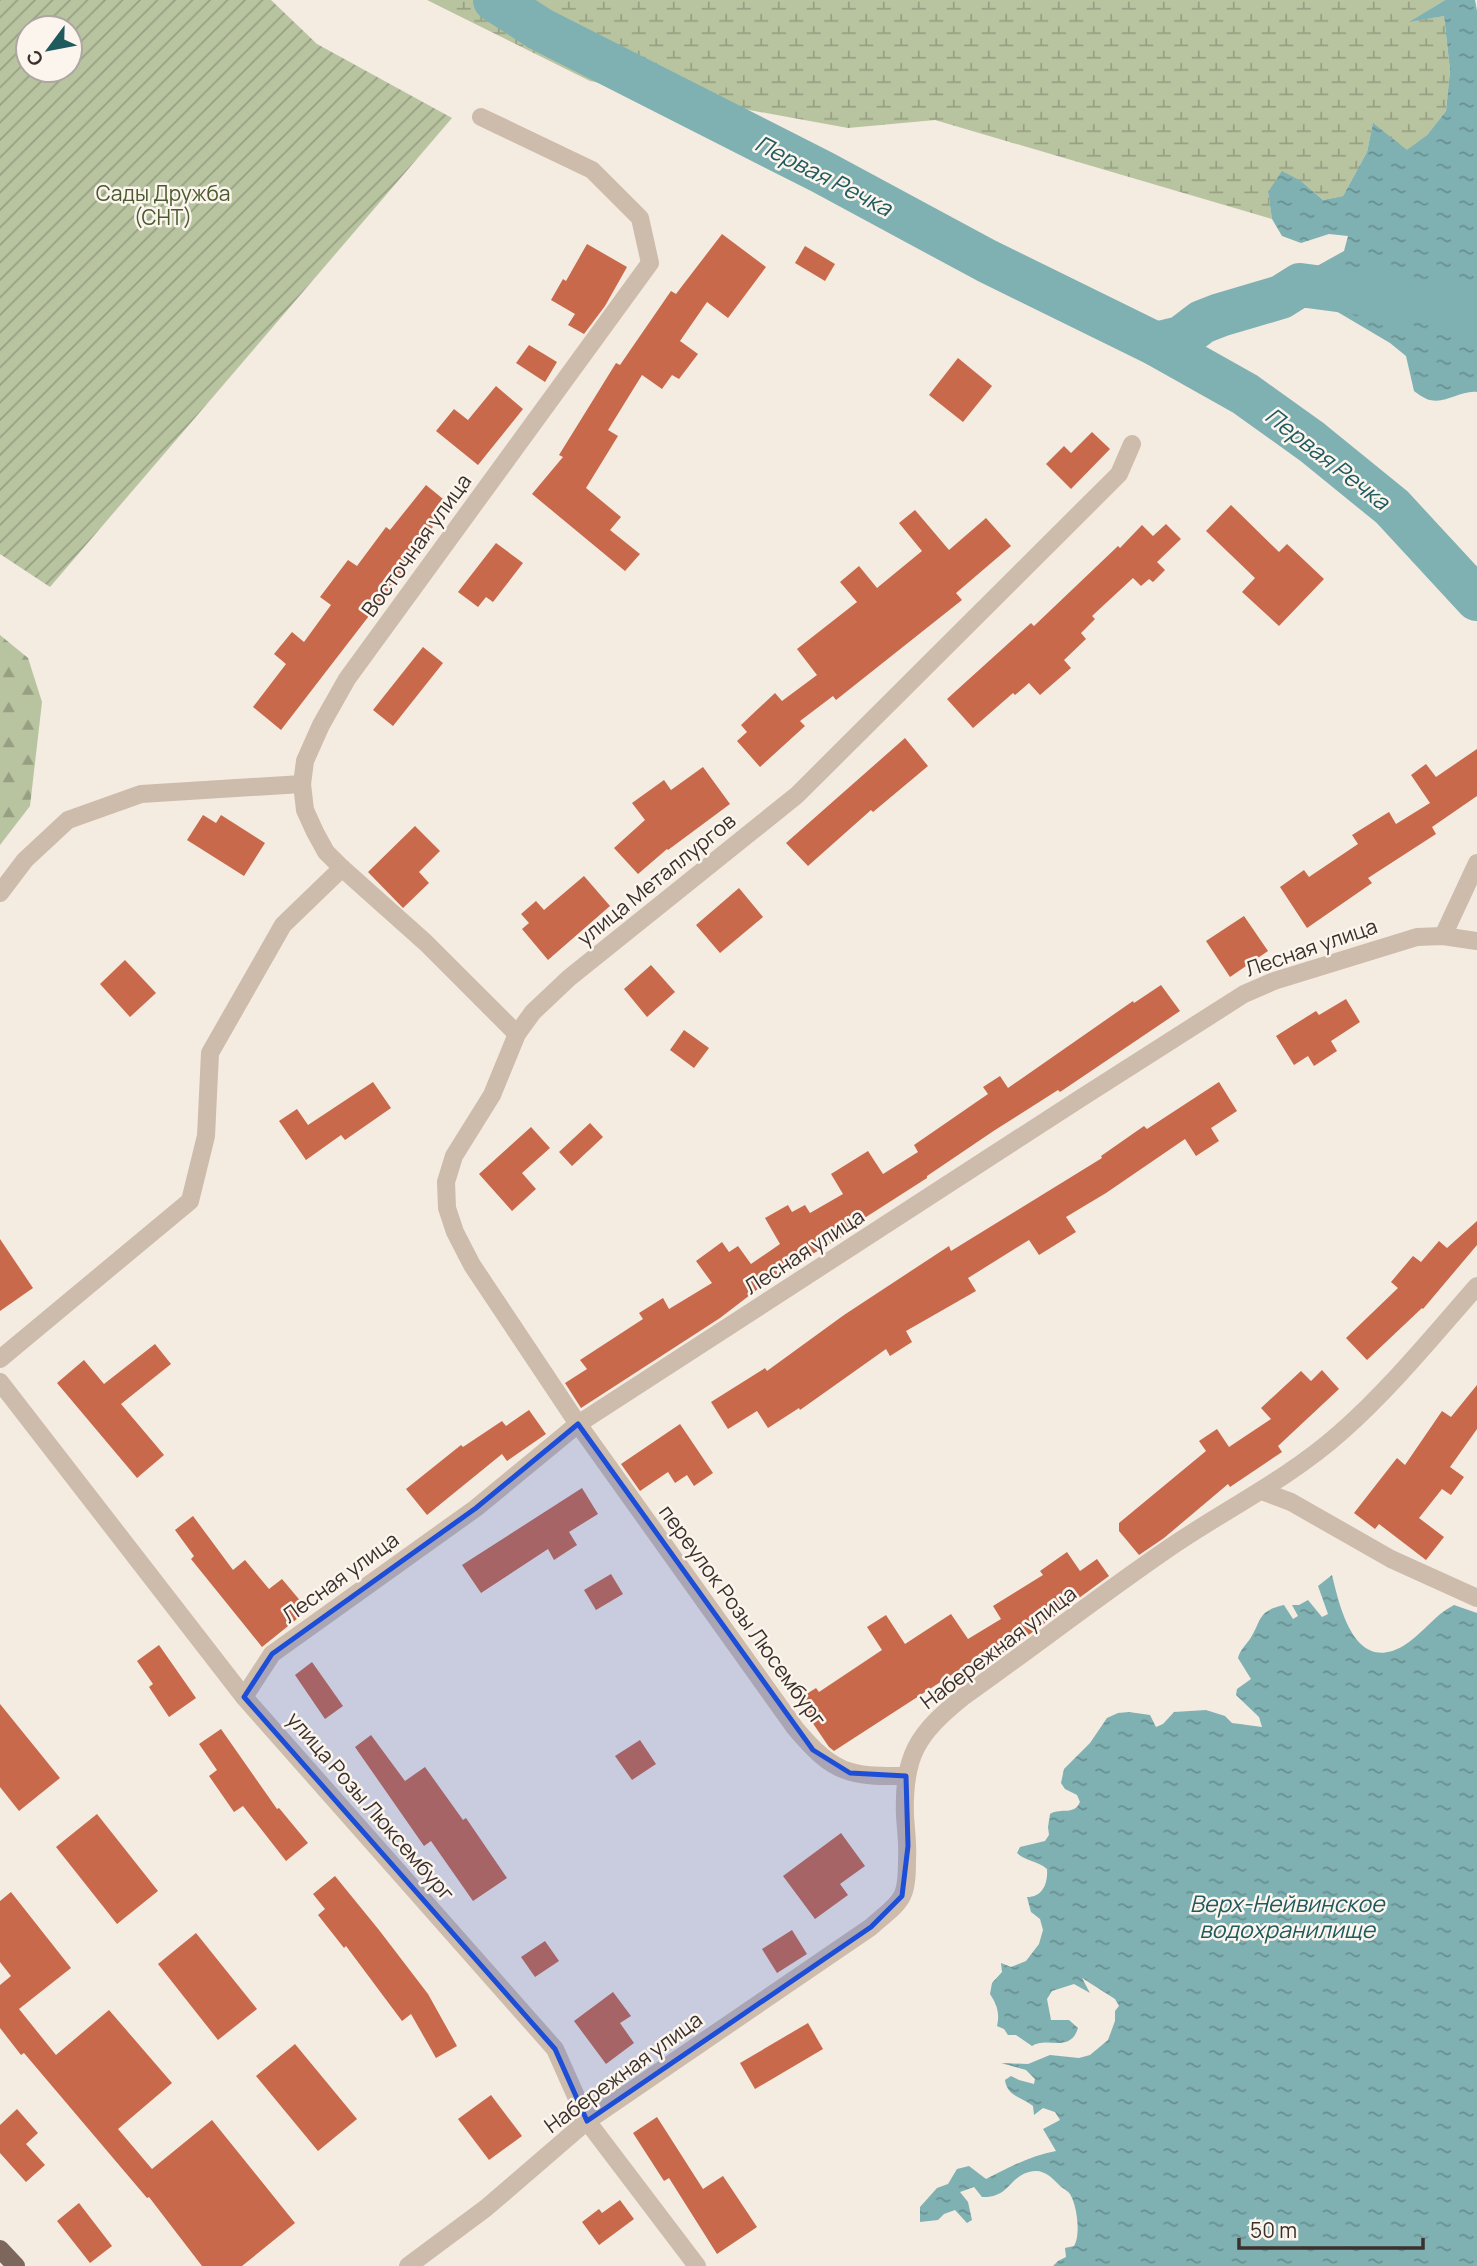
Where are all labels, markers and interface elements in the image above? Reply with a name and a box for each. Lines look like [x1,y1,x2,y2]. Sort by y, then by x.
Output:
north arrow [14,14,84,84]
text: С [20,45,49,71]
water label: Первая Речка [750,127,899,224]
park label: Сады Дружба (СНТ) [96,179,230,231]
water label: Первая Речка [1259,399,1398,517]
street label: Восточная улица [355,468,477,622]
street label: улица Металлургов [571,806,741,952]
street label: Лесная улица [1241,911,1381,983]
street label: Лесная улица [739,1202,869,1300]
street label: переулок Розы Люсембург [653,1499,833,1731]
street label: Лесная улица [276,1525,404,1629]
street label: Набережная улица [914,1579,1082,1715]
street label: улица Розы Люксембург [281,1705,461,1907]
water label: Верх-Нейвинское водохранилище [1190,1887,1386,1945]
street label: Набережная улица [538,2005,708,2139]
scale bar [1239,2206,1423,2250]
text: 50 m [1250,2216,1297,2244]

